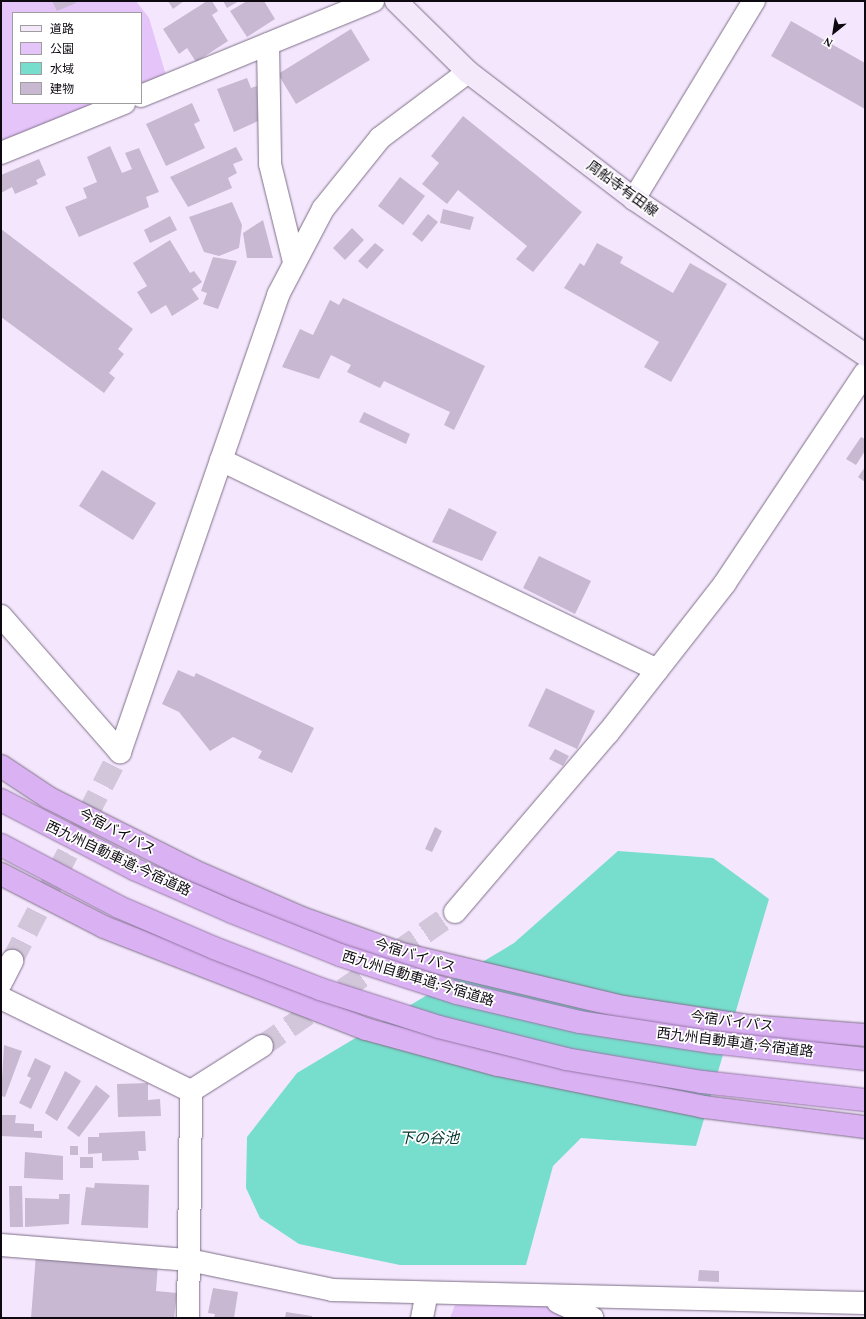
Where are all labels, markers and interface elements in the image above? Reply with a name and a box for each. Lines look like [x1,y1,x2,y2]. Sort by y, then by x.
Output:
legend [12,12,142,104]
north arrow [814,12,854,52]
text: 道路 [50,22,74,36]
text: N [822,35,834,50]
text: 公園 [50,42,74,56]
text: 水域 [50,62,74,76]
text: 建物 [50,82,74,96]
street label: 周船寺有田線 [583,158,661,220]
street label: 今宿バイパス [76,805,158,859]
street label: 西九州自動車道;今宿道路 [43,818,193,900]
street label: 今宿バイパス [372,936,458,976]
street label: 西九州自動車道;今宿道路 [340,948,496,1010]
street label: 今宿バイパス [689,1009,775,1035]
street label: 西九州自動車道;今宿道路 [656,1025,814,1061]
water label: 下の谷池 [399,1130,459,1148]

